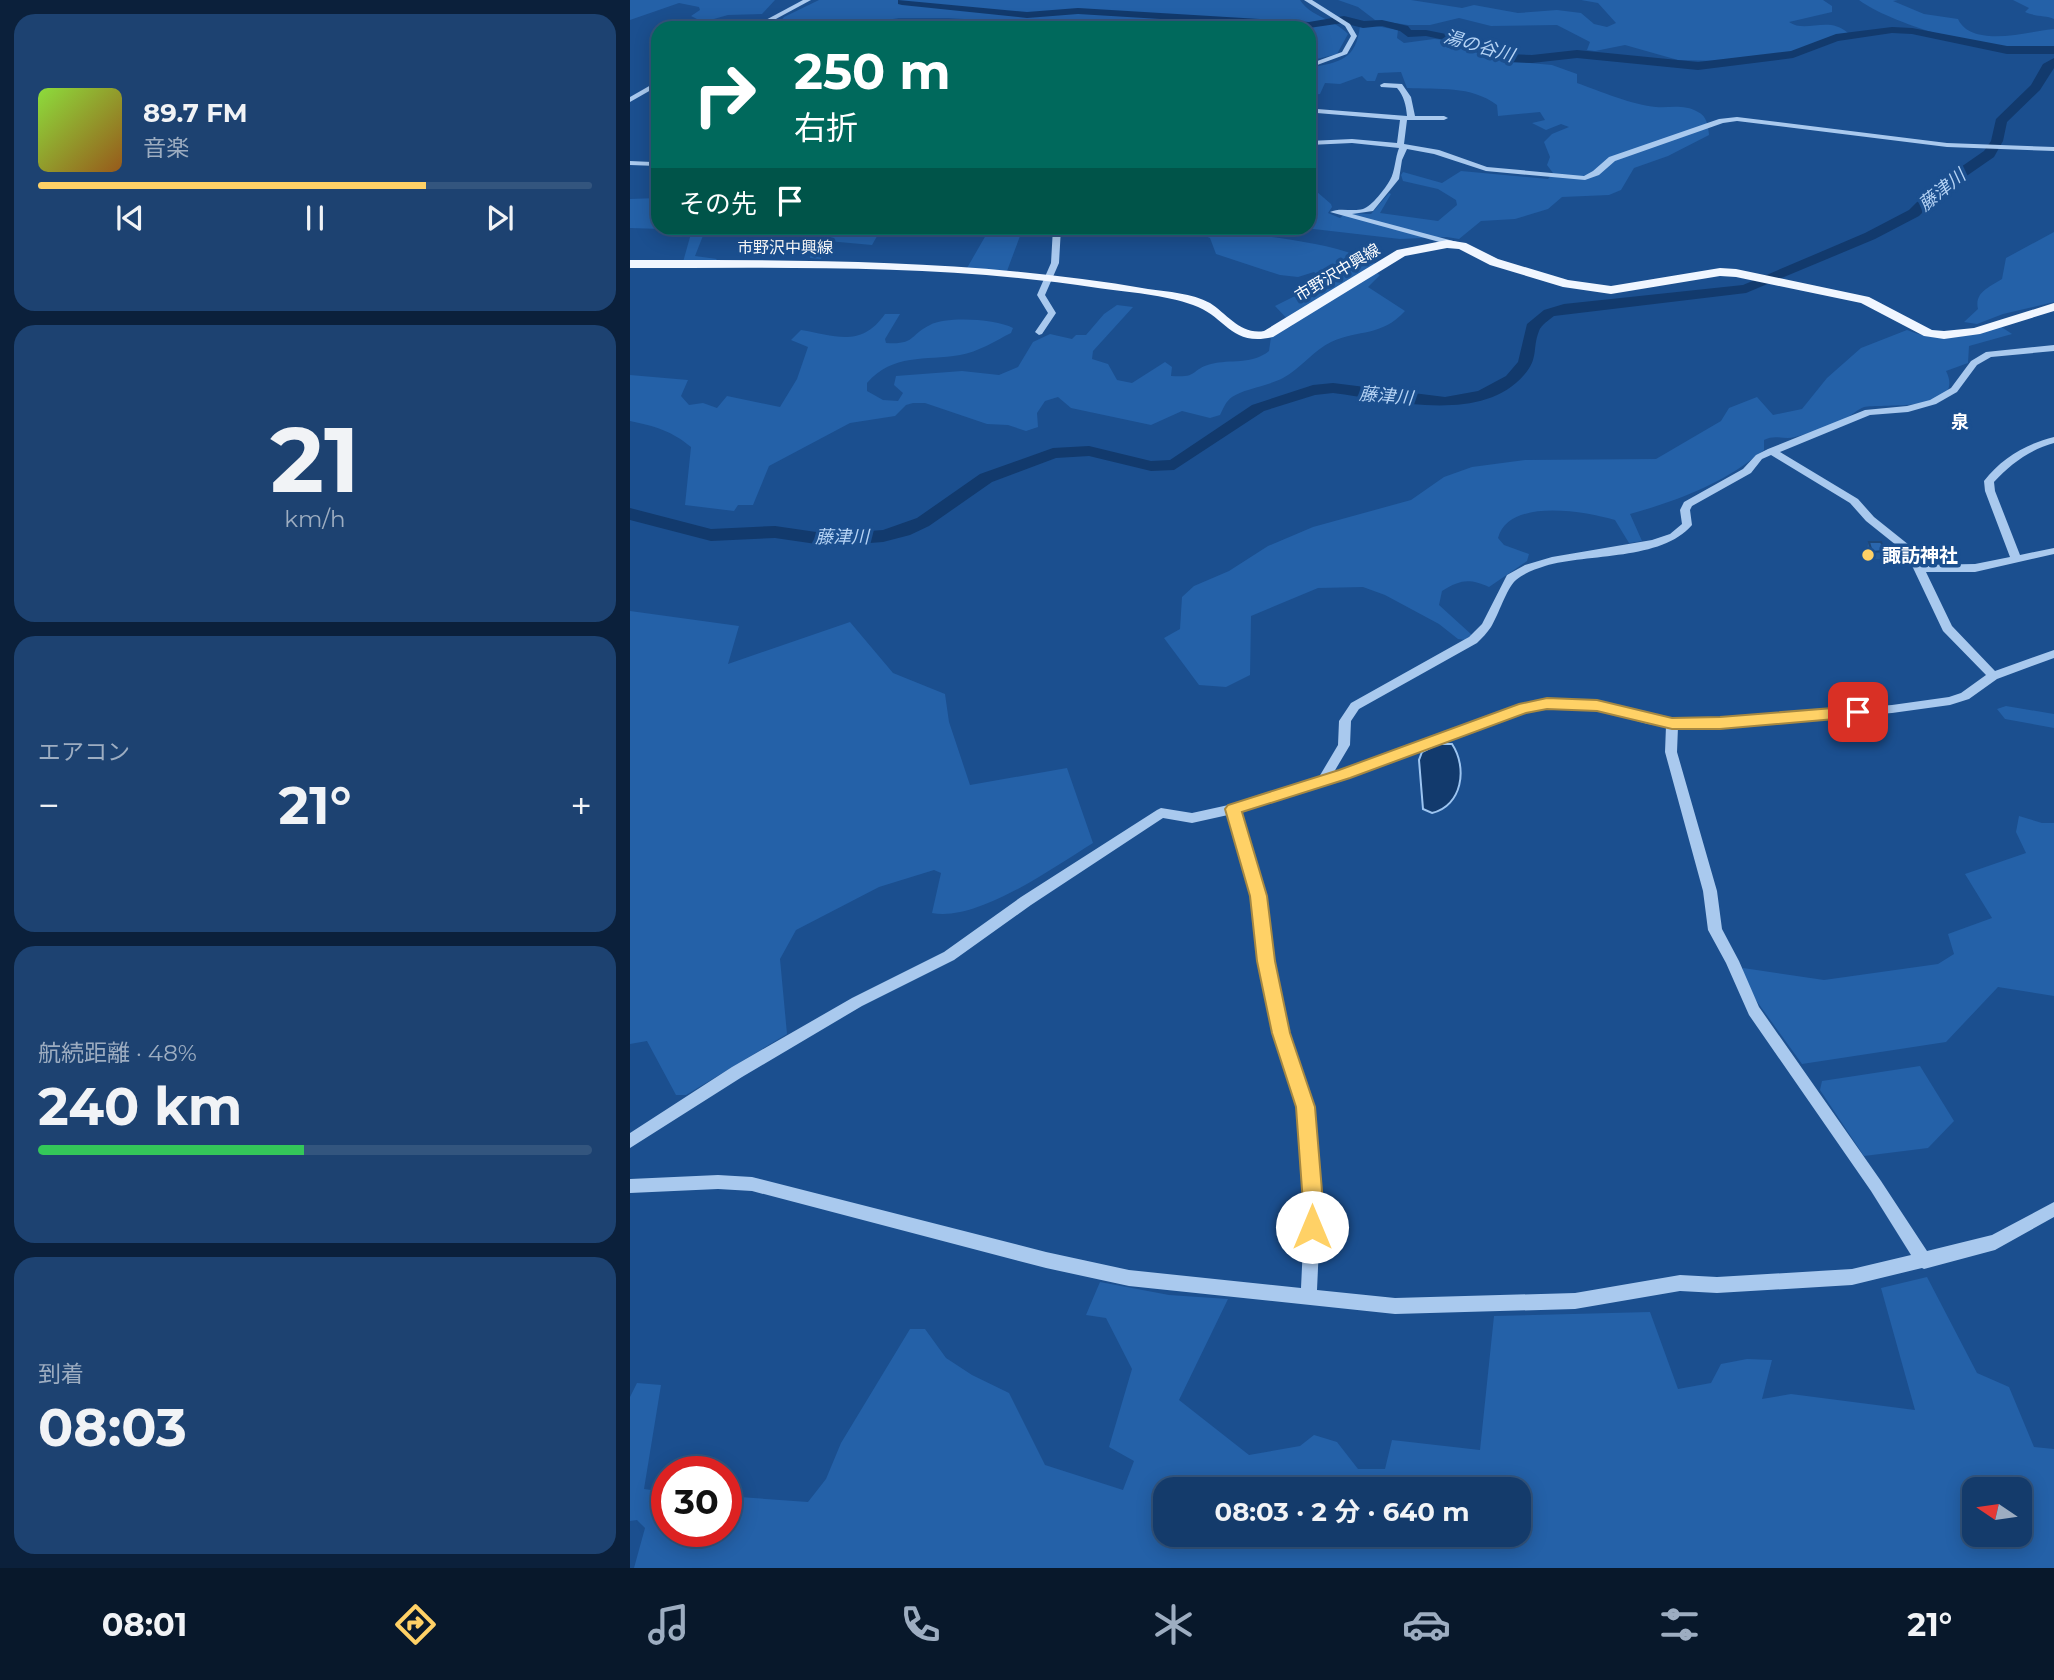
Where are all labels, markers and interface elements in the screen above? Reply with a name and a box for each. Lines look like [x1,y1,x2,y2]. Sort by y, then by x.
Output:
water label: 湯の谷川 [1441,26,1519,67]
text: 250 m [794,42,951,101]
icon: right [679,49,770,140]
text: 89.7 FM [143,97,248,129]
text: 右折 [794,108,858,147]
text: 音楽 [143,134,189,162]
water label: 藤津川 [1914,163,1971,216]
icon: arrive [771,182,809,220]
text: その先 [679,188,757,220]
icon: previous [111,199,149,237]
icon: pause [296,199,334,237]
icon: next [481,199,519,237]
street label: 市野沢中興線 [737,238,833,257]
street label: 市野沢中興線 [1291,240,1383,305]
water label: 藤津川 [1358,383,1416,409]
text: 21 [270,404,360,515]
district label: 泉 [1951,411,1969,433]
text: km/h [284,505,346,533]
water label: 藤津川 [815,526,871,548]
place label: 諏訪神社 [1882,544,1958,567]
marker: 諏訪神社 [1860,547,1876,563]
pin [1828,682,1888,742]
icon: arrive [1839,693,1877,731]
text: エアコン [38,738,130,766]
text: 21° [279,774,351,837]
text: − [38,782,60,829]
text: + [570,782,592,829]
text: 航続距離 · 48% [38,1039,197,1067]
text: 240 km [38,1075,242,1138]
position arrow [1275,1190,1349,1264]
text: 到着 [38,1360,84,1388]
text: 08:03 [38,1396,187,1459]
speed limit sign: 30 [651,1456,742,1547]
north arrow [1962,1477,2032,1547]
map controls [1962,1477,2032,1547]
text: 08:03 · 2 分 · 640 m [1214,1496,1470,1528]
icon: directions [391,1600,440,1649]
icon: music [644,1600,693,1649]
icon: phone [896,1600,945,1649]
icon: climate [1149,1600,1198,1649]
icon: car [1402,1600,1451,1649]
icon: filters [1655,1600,1704,1649]
text: 08:01 [102,1605,187,1644]
text: 21° [1907,1605,1952,1644]

